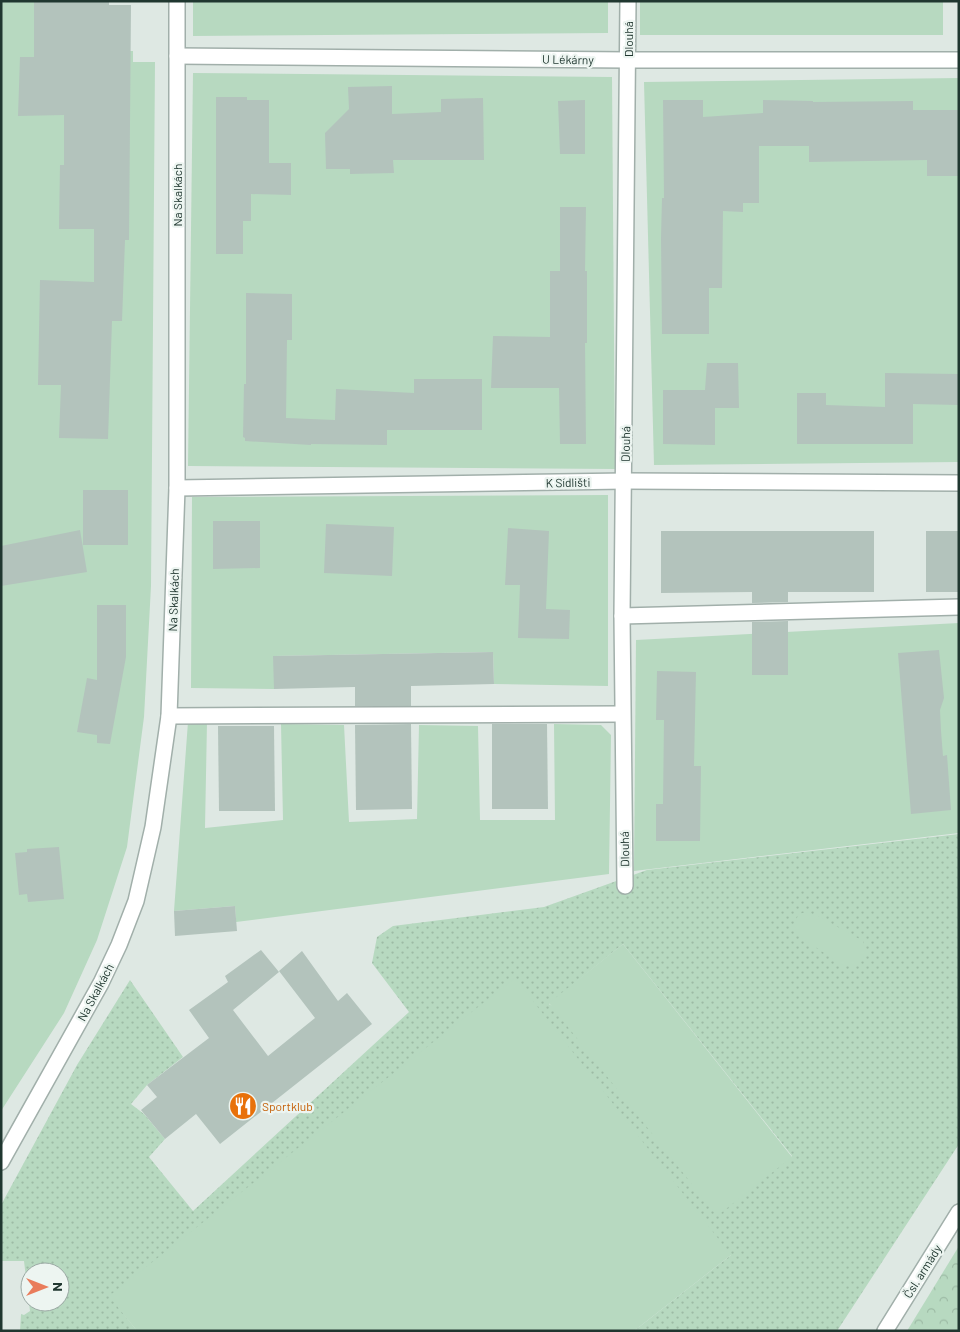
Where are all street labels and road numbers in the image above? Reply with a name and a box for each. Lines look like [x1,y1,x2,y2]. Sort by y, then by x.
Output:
street label: Dlouhá [621,21,635,57]
street label: U Lékárny [542,52,594,66]
street label: Na Skalkách [170,163,184,227]
street label: Dlouhá [618,426,632,462]
street label: K Sídlišti [545,475,591,489]
street label: Na Skalkách [165,568,181,632]
street label: Dlouhá [617,831,631,867]
street label: Na Skalkách [74,961,116,1023]
street label: Čsl. armády [900,1241,944,1300]

